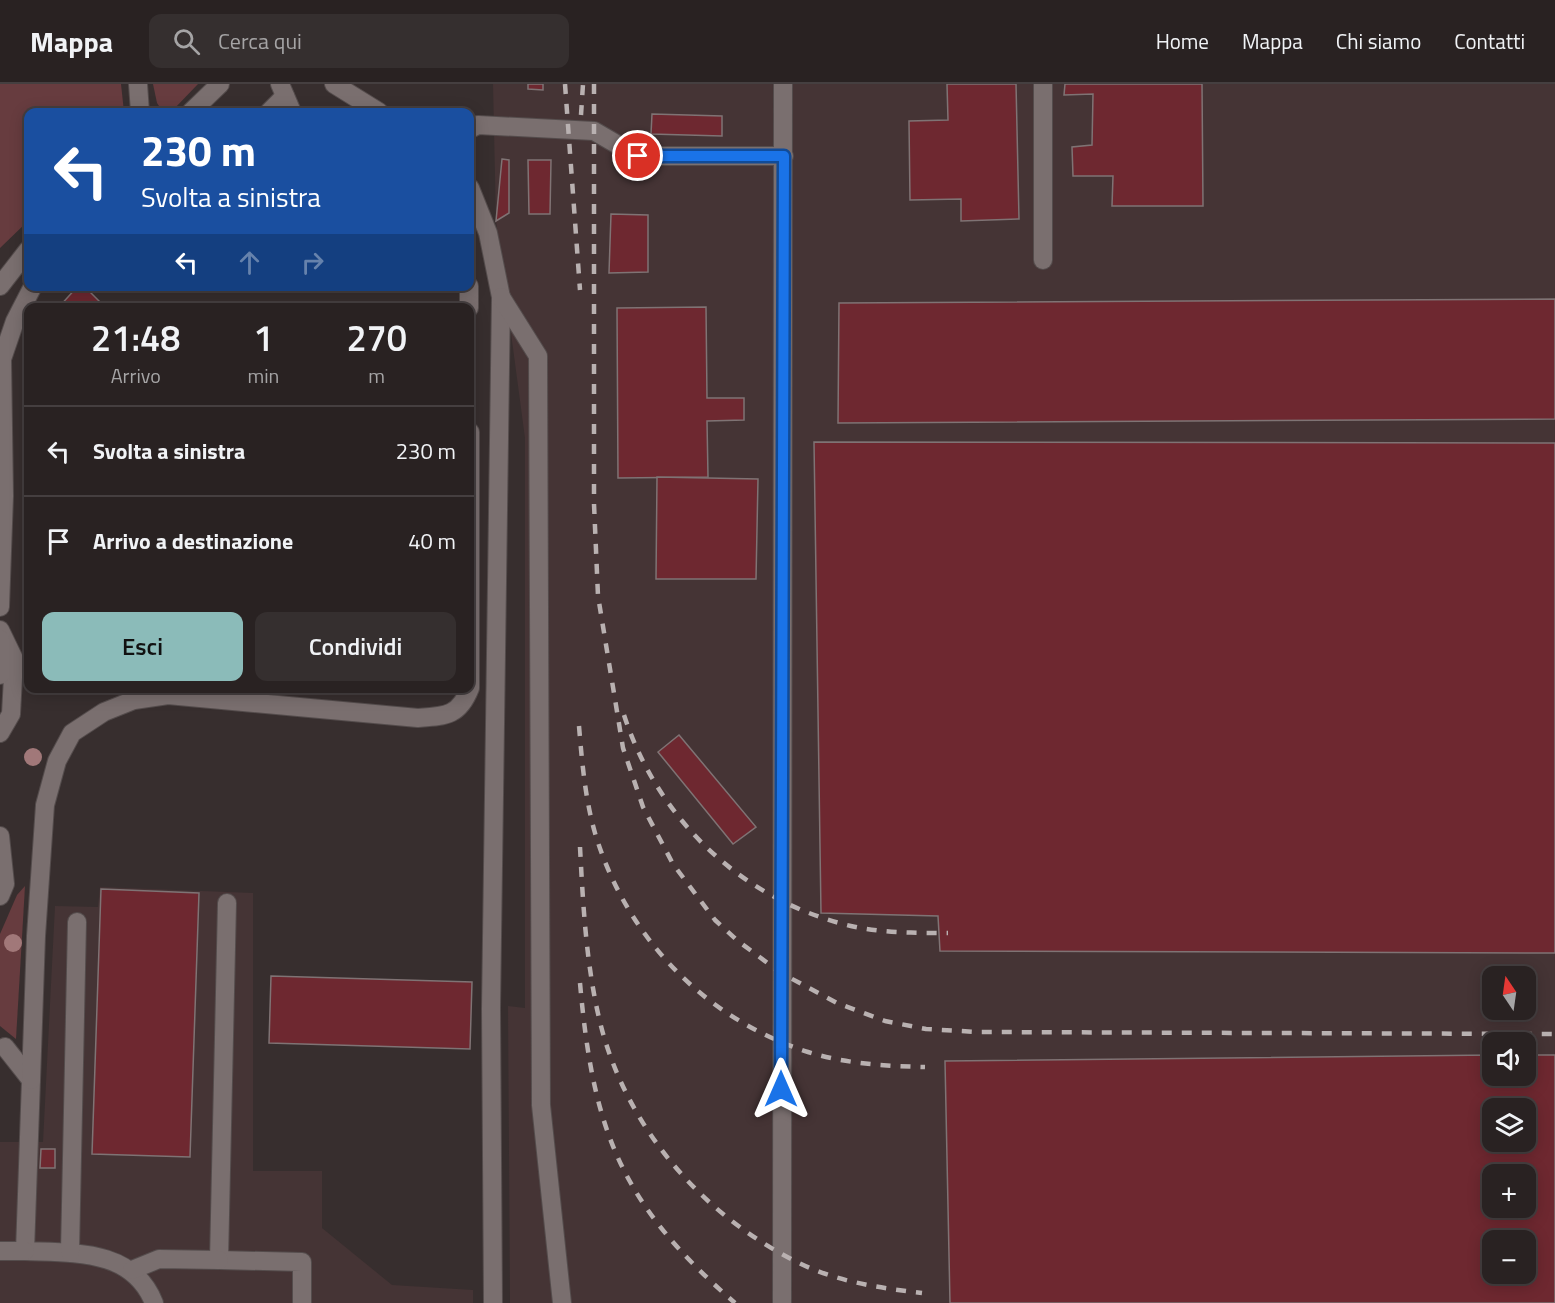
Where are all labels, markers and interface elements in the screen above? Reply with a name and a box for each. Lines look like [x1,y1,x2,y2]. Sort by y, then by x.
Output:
search box [149,14,569,68]
text: Mappa [30,20,113,63]
text: Cerca qui [218,24,302,58]
icon: search [170,25,203,58]
text: Home [1156,25,1209,57]
text: Mappa [1242,25,1303,57]
text: Chi siamo [1336,25,1421,57]
text: Contatti [1454,25,1525,57]
text: 230 m [141,118,256,182]
pin [612,130,663,181]
icon: left [42,132,120,210]
icon: arrive [621,139,654,172]
text: Svolta a sinistra [141,176,321,217]
icon: left [170,246,203,279]
icon: ahead [233,246,266,279]
icon: right [296,246,329,279]
text: 21:48 [91,310,180,365]
text: 1 [253,310,273,365]
text: 270 [346,310,407,365]
text: Arrivo [111,360,161,391]
text: min [247,360,279,391]
text: m [368,360,385,391]
text: Svolta a sinistra [93,434,245,468]
text: 230 m [396,434,456,468]
icon: left [42,435,75,468]
text: Arrivo a destinazione [93,524,293,558]
text: 40 m [408,524,456,558]
icon: arrive [42,525,75,558]
button: Esci [42,612,243,681]
button: Condividi [255,612,456,681]
north arrow [1482,966,1536,1020]
map controls [1482,966,1536,1284]
button: sound [1482,1032,1536,1086]
position arrow [749,1057,813,1121]
button: layers [1482,1098,1536,1152]
button: + [1482,1164,1536,1218]
button: − [1482,1230,1536,1284]

